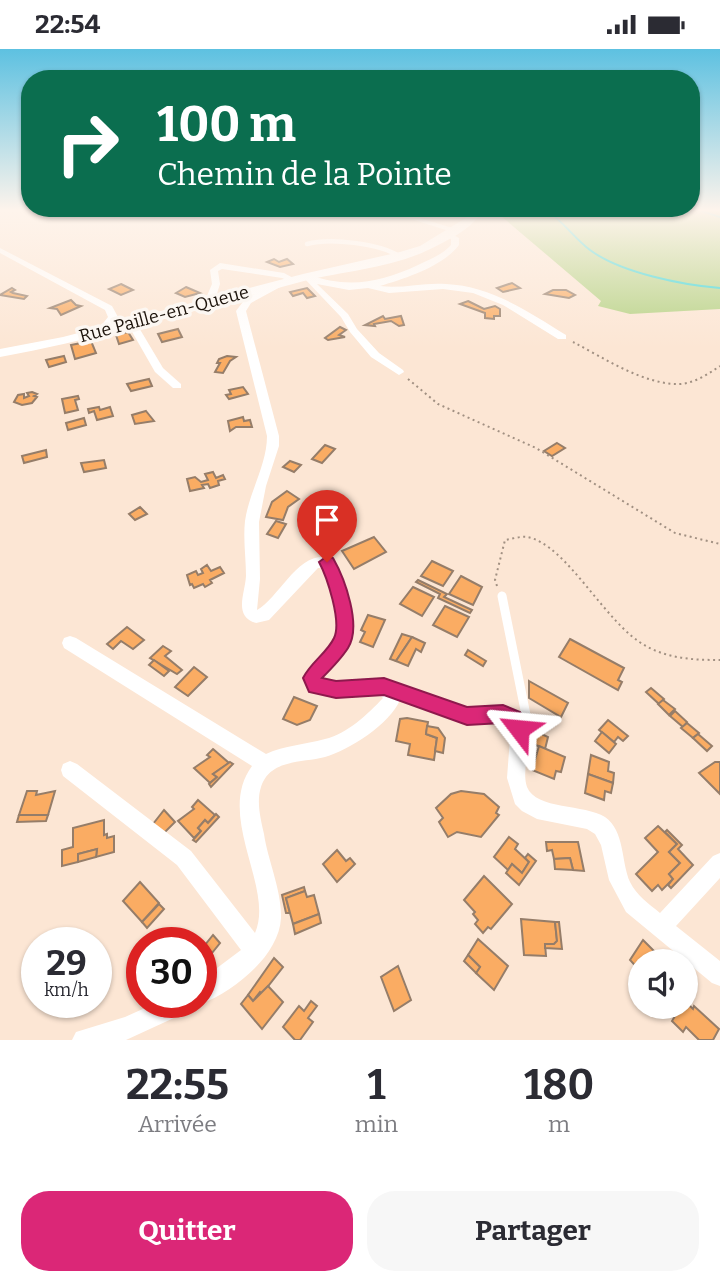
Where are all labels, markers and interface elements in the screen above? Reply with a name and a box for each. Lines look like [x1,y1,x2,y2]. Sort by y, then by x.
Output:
text: 22:54 [35,9,100,40]
text: 100 m [157,95,296,154]
icon: right [42,98,133,189]
text: Chemin de la Pointe [157,155,452,193]
street label: Rue Paille-en-Queue [77,281,251,347]
pin [297,490,357,562]
icon: arrive [308,501,346,539]
position arrow [482,692,556,766]
speed limit sign: 30 [126,927,217,1018]
text: 29 [46,942,87,984]
map controls [628,949,698,1019]
button: sound [628,949,698,1019]
text: km/h [44,979,89,1001]
text: 22:55 [126,1060,229,1110]
text: 1 [367,1060,386,1110]
text: 180 [524,1060,594,1110]
text: Arrivée [138,1110,217,1138]
text: min [355,1110,398,1138]
text: m [548,1110,570,1138]
button: Quitter [21,1191,353,1271]
button: Partager [367,1191,699,1271]

